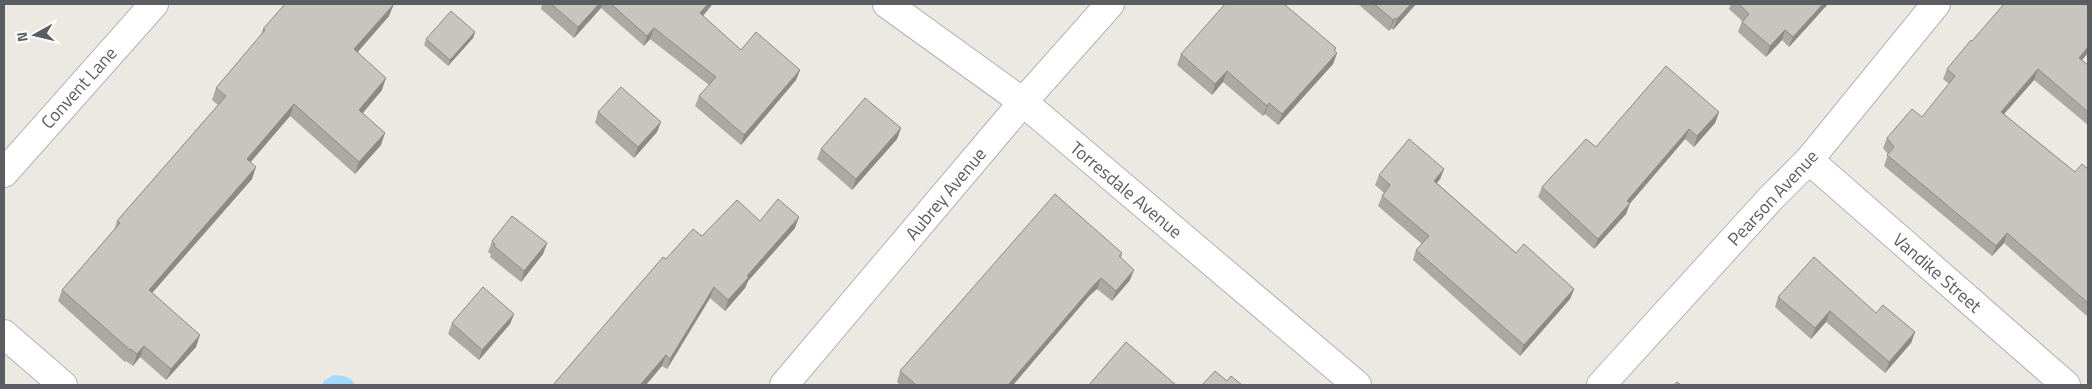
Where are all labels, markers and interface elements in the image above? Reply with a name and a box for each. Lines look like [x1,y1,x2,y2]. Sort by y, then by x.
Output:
north arrow [10,10,60,60]
text: N [11,31,33,43]
street label: Convent Lane [34,41,123,135]
street label: Torresdale Avenue [1064,135,1188,245]
street label: Aubrey Avenue [899,141,992,246]
street label: Pearson Avenue [1721,144,1824,252]
street label: Vandike Street [1887,226,1988,319]

